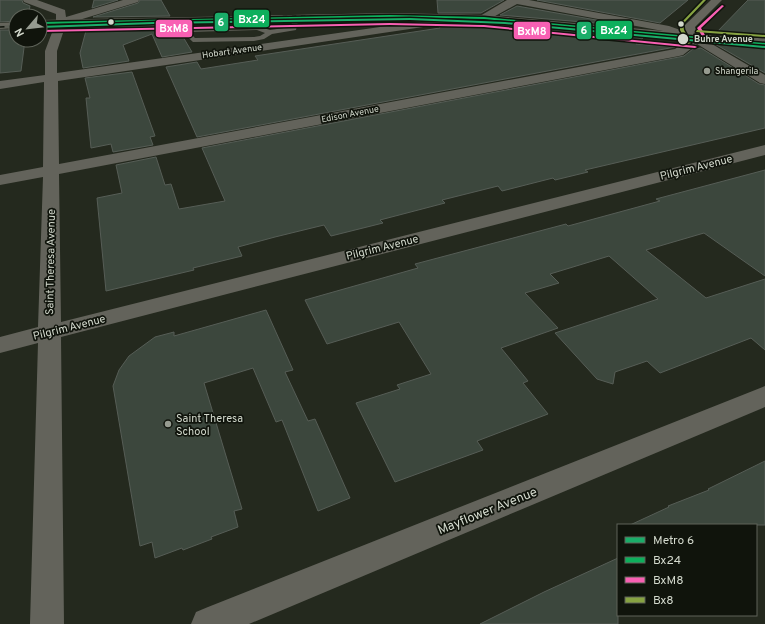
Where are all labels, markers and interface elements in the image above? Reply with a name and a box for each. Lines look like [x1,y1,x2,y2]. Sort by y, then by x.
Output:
north arrow [8,8,48,48]
line badge: Bx24 [233,9,270,28]
line badge: 6 [214,12,229,32]
text: Bx24 [238,13,266,27]
text: 6 [218,16,225,30]
unlabelled marker [106,17,116,27]
line badge: BxM8 [155,19,193,38]
unlabelled marker [676,19,686,29]
line badge: Bx24 [595,20,633,40]
line badge: BxM8 [513,21,551,40]
line badge: 6 [576,21,592,40]
text: BxM8 [159,22,189,36]
text: 6 [581,24,588,38]
text: Bx24 [600,24,628,38]
text: N [12,25,28,39]
text: BxM8 [517,25,547,39]
marker: Buhre Avenue [676,32,690,46]
place label: Buhre Avenue [694,34,753,45]
street label: Hobart Avenue [201,42,263,61]
marker: Shangerila [702,66,712,76]
place label: Shangerila [715,66,759,77]
street label: Edison Avenue [320,103,380,125]
street label: Pilgrim Avenue [659,152,734,184]
street label: Saint Theresa Avenue [43,209,59,315]
street label: Pilgrim Avenue [345,232,420,264]
street label: Pilgrim Avenue [32,312,107,344]
place label: Saint Theresa School [176,412,243,439]
marker: Saint Theresa School [163,419,173,429]
street label: Mayflower Avenue [436,485,540,539]
legend [617,524,757,616]
text: Metro 6 [653,533,694,549]
text: Bx24 [653,553,681,569]
text: BxM8 [653,573,684,589]
text: Bx8 [653,593,674,609]

